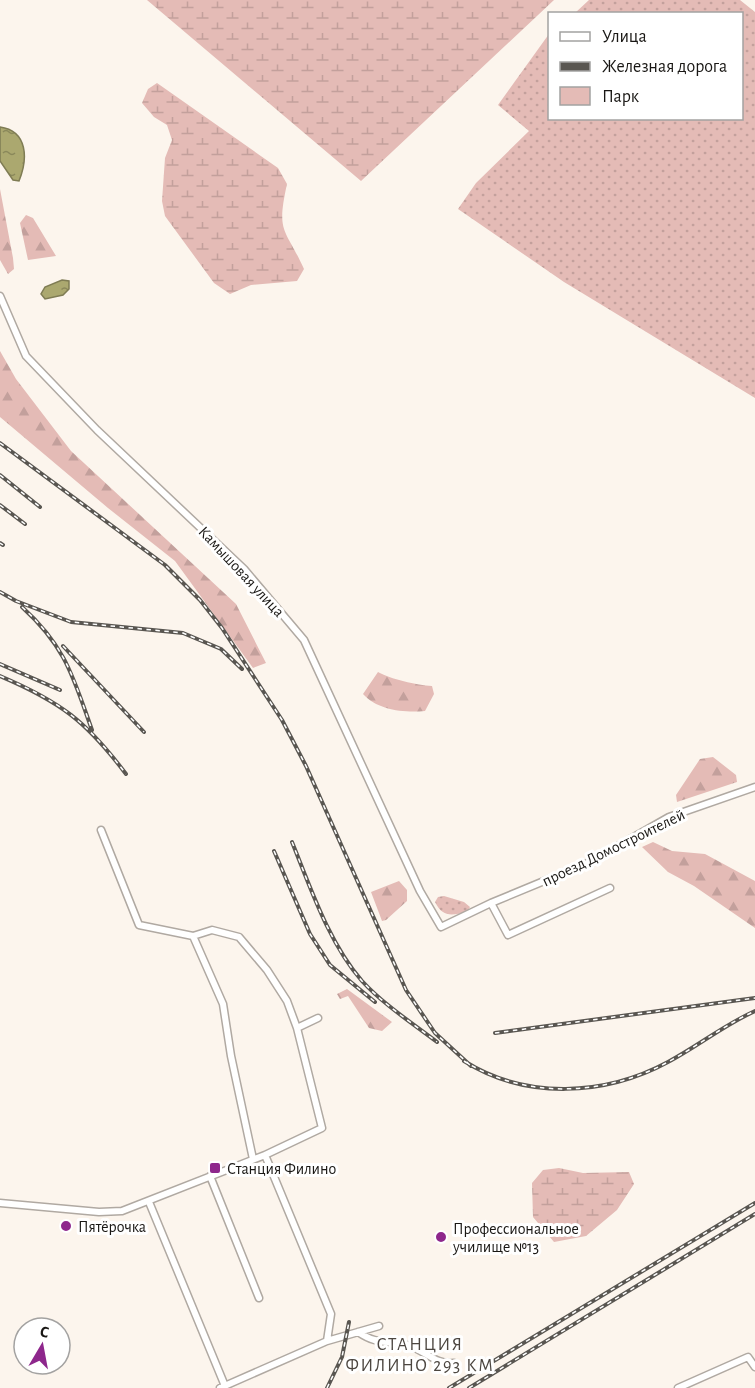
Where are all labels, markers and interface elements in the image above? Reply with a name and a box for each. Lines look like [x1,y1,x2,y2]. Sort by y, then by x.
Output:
legend [548,12,743,120]
text: Улица [602,28,647,46]
text: Железная дорога [602,58,727,76]
text: Парк [602,88,640,106]
street label: Камышовая улица [195,523,287,621]
street label: проезд Домостроителей [540,806,687,889]
marker: Станция Филино [208,1161,222,1175]
place label: Станция Филино [227,1161,336,1177]
marker: Пятёрочка [59,1219,73,1233]
place label: Пятёрочка [78,1219,146,1235]
place label: Профессиональное училище №13 [452,1221,579,1256]
marker: Профессиональное училище №13 [434,1230,448,1244]
north arrow [12,1316,72,1376]
text: С [39,1324,50,1341]
district label: СТАНЦИЯ ФИЛИНО 293 КМ [346,1336,495,1375]

